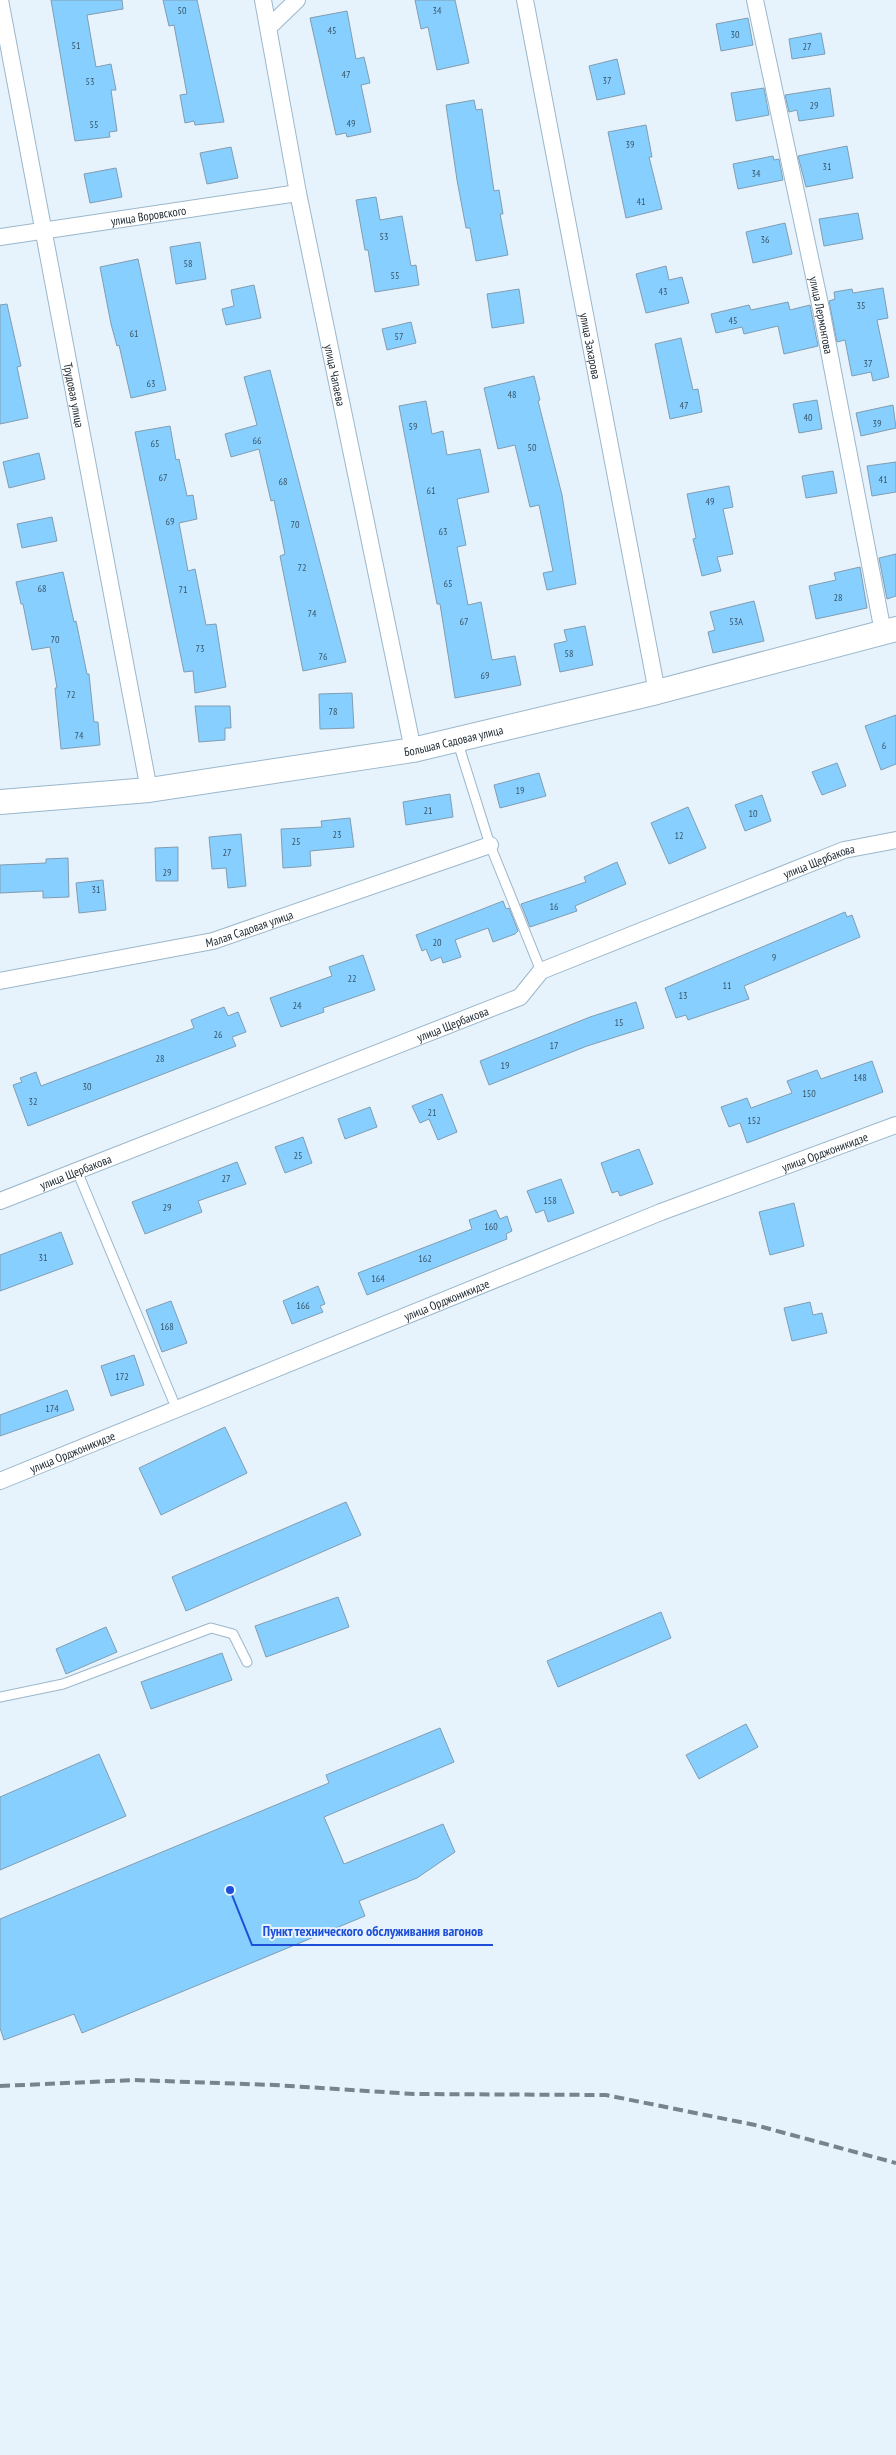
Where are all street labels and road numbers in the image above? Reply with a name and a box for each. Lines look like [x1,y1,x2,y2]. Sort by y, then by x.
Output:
street label: улица Воровского [110,202,187,228]
street label: улица Лермонтова [807,275,837,355]
street label: улица Захарова [577,311,605,380]
street label: улица Чапаева [322,343,349,407]
street label: Трудовая улица [61,361,88,429]
street label: Большая Садовая улица [403,721,505,759]
street label: улица Щербакова [781,841,856,881]
street label: Малая Садовая улица [204,906,295,950]
street label: улица Щербакова [415,1003,490,1044]
street label: улица Орджоникидзе [779,1129,870,1174]
street label: улица Щербакова [38,1151,113,1192]
street label: улица Орджоникидзе [402,1275,491,1323]
street label: улица Орджоникидзе [27,1428,117,1476]

